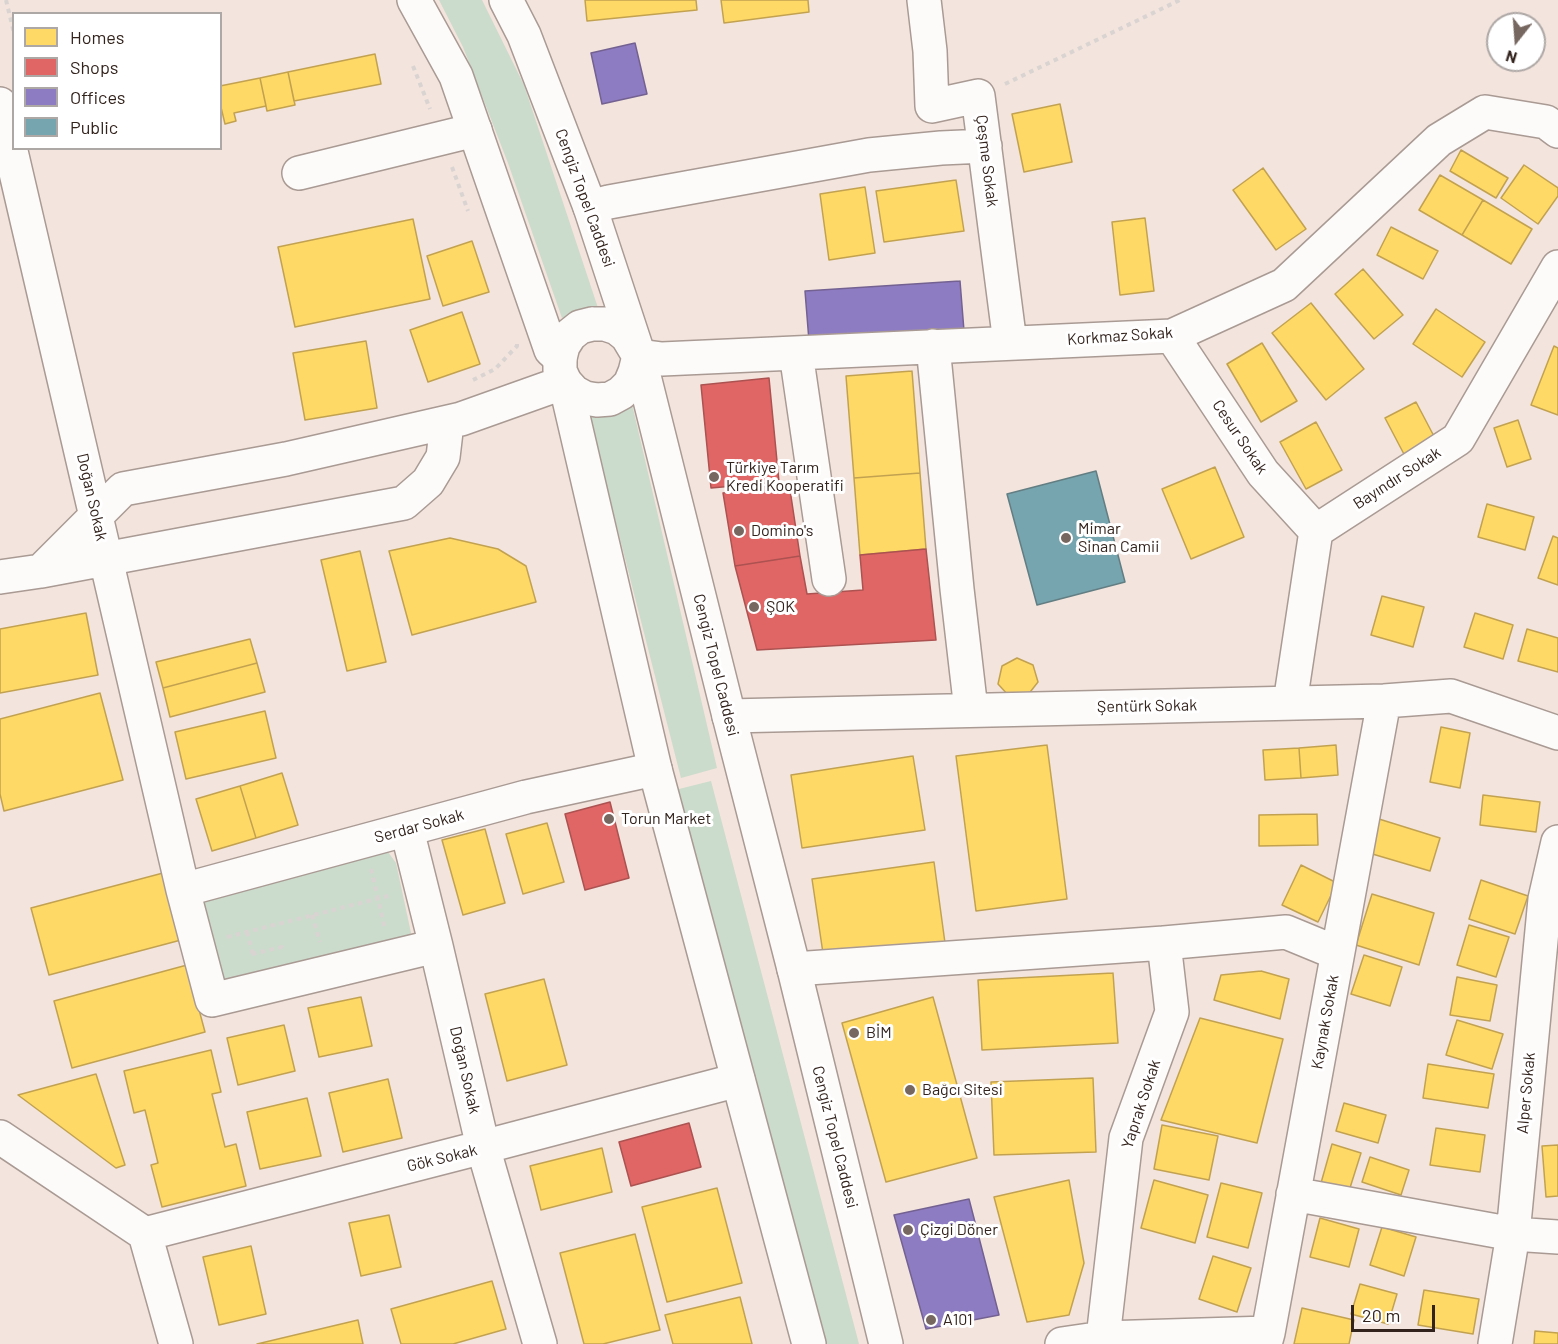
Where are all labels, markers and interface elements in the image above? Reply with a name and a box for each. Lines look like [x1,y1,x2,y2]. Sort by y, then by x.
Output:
legend [12,12,222,150]
north arrow [1486,12,1546,72]
text: Homes [70,26,124,48]
text: N [1503,47,1519,68]
text: Shops [70,56,119,78]
text: Offices [70,86,126,108]
street label: Çeşme Sokak [972,114,1002,208]
text: Public [70,116,118,138]
street label: Cengiz Topel Caddesi [551,126,619,270]
street label: Korkmaz Sokak [1066,323,1174,349]
street label: Cesur Sokak [1208,396,1272,478]
street label: Bayındır Sokak [1350,443,1444,513]
street label: Doğan Sokak [73,451,111,543]
place label: Türkiye Tarım Kredi Kooperatifi [726,458,844,496]
marker: Türkiye Tarım Kredi Kooperatifi [707,470,721,484]
place label: Mimar Sinan Camii [1078,519,1159,557]
place label: Domino's [751,521,813,541]
marker: Domino's [732,524,746,538]
marker: Mimar Sinan Camii [1059,531,1073,545]
street label: Cengiz Topel Caddesi [689,592,743,738]
place label: ŞOK [766,597,795,617]
marker: ŞOK [747,600,761,614]
street label: Şentürk Sokak [1097,696,1197,716]
street label: Serdar Sokak [372,805,466,847]
place label: Torun Market [621,809,711,829]
marker: Torun Market [602,812,616,826]
street label: Kaynak Sokak [1307,973,1343,1071]
place label: BİM [866,1023,892,1043]
street label: Doğan Sokak [446,1024,484,1116]
marker: BİM [847,1026,861,1040]
street label: Alper Sokak [1513,1051,1539,1135]
street label: Yaprak Sokak [1118,1057,1164,1151]
street label: Cengiz Topel Caddesi [808,1064,862,1210]
place label: Bağcı Sitesi [922,1080,1003,1100]
marker: Bağcı Sitesi [903,1083,917,1097]
street label: Gök Sokak [405,1140,479,1176]
place label: Çizgi Döner [920,1220,998,1240]
marker: Çizgi Döner [901,1223,915,1237]
scale bar [1354,1293,1438,1331]
text: 20 m [1362,1304,1400,1326]
place label: A101 [943,1310,973,1330]
marker: A101 [924,1313,938,1327]

